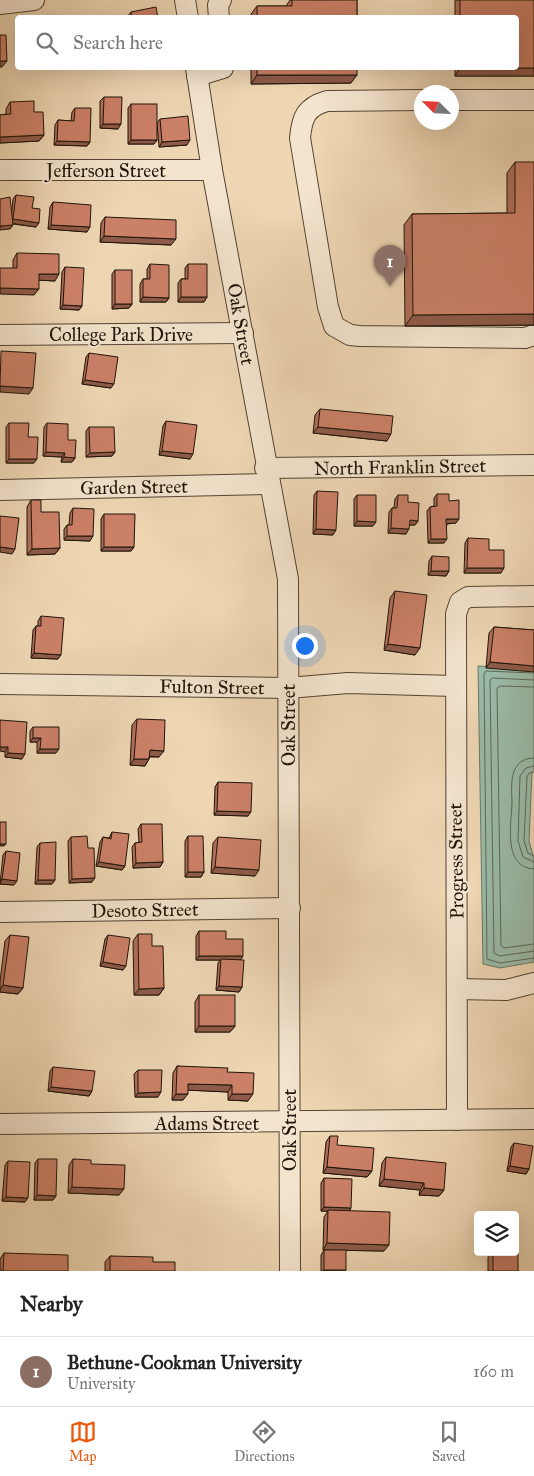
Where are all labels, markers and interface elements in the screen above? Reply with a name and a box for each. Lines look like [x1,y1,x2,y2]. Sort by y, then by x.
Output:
search box [15,15,519,70]
icon: search [33,29,61,57]
text: Search here [73,31,163,54]
north arrow [414,85,459,130]
street label: Jefferson Street [44,159,166,183]
pin: 1 [374,245,406,286]
street label: Oak Street [223,281,260,367]
street label: College Park Drive [49,323,193,347]
street label: North Franklin Street [314,454,487,480]
street label: Garden Street [80,475,188,499]
your location [292,633,318,659]
street label: Fulton Street [159,675,265,699]
street label: Oak Street [277,683,300,766]
street label: Progress Street [443,802,470,919]
street label: Desoto Street [91,898,199,922]
street label: Oak Street [278,1088,301,1171]
street label: Adams Street [154,1112,260,1135]
map controls [474,1211,519,1256]
button: layers [474,1211,519,1256]
text: Nearby [20,1291,83,1317]
text: Bethune-Cookman University [67,1351,302,1374]
text: 1 [33,1362,39,1381]
text: 160 m [473,1362,514,1381]
text: University [67,1374,136,1393]
tab: Map [69,1418,97,1465]
tab: Directions [234,1418,295,1465]
tab: Saved [432,1418,465,1465]

